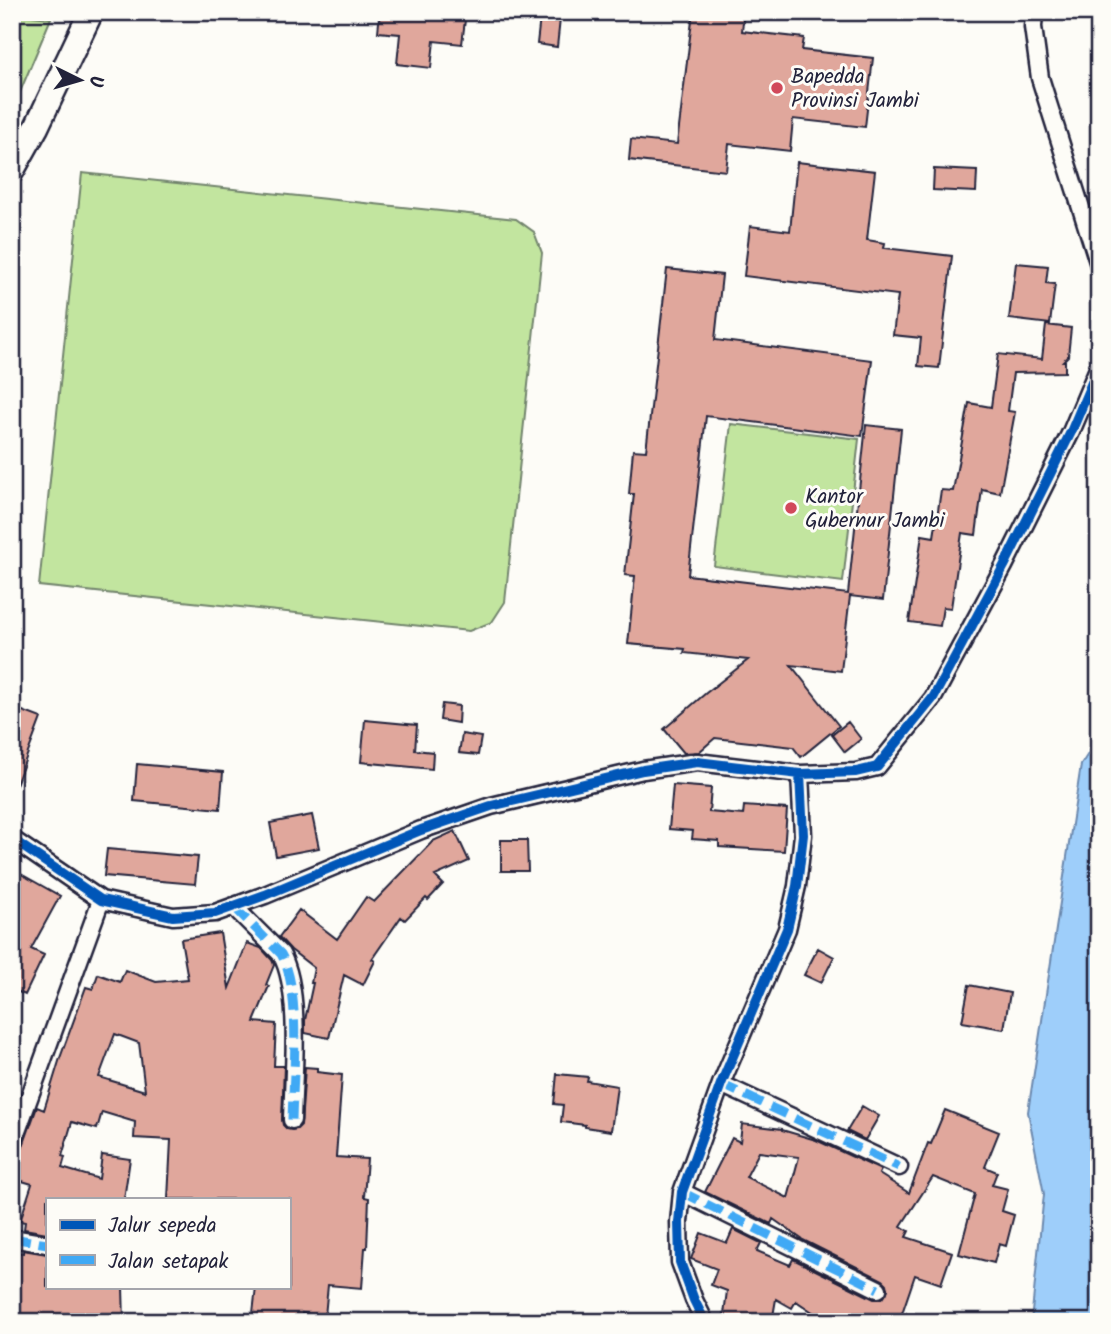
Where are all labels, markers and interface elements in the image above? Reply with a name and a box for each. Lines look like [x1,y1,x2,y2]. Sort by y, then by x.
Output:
north arrow [46,46,116,116]
place label: Bapedda Provinsi Jambi [791,61,920,118]
text: U [79,74,110,89]
marker: Bapedda Provinsi Jambi [769,80,785,96]
place label: Kantor Gubernur Jambi [805,481,945,538]
marker: Kantor Gubernur Jambi [783,500,799,516]
legend [46,1198,290,1288]
text: Jalur sepeda [108,1210,217,1243]
text: Jalan setapak [108,1246,229,1279]

